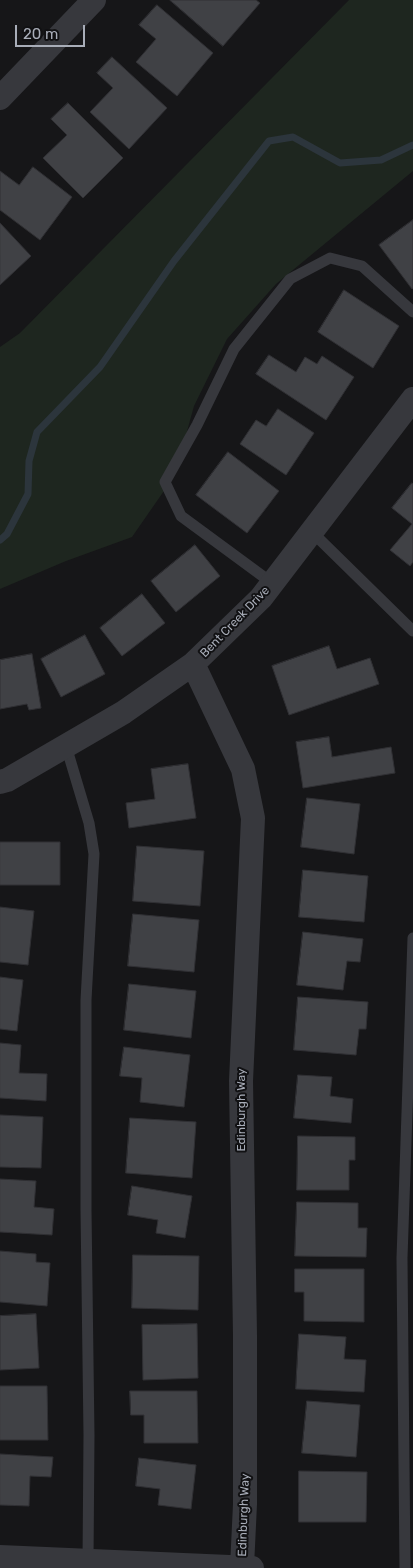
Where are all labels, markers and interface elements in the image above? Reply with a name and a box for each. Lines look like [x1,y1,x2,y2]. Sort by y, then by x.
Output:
scale bar [18,15,88,47]
text: 20 m [23,25,58,43]
street label: Bent Creek Drive [197,583,273,661]
street label: Edinburgh Way [235,1068,249,1152]
street label: Edinburgh Way [235,1473,253,1557]

